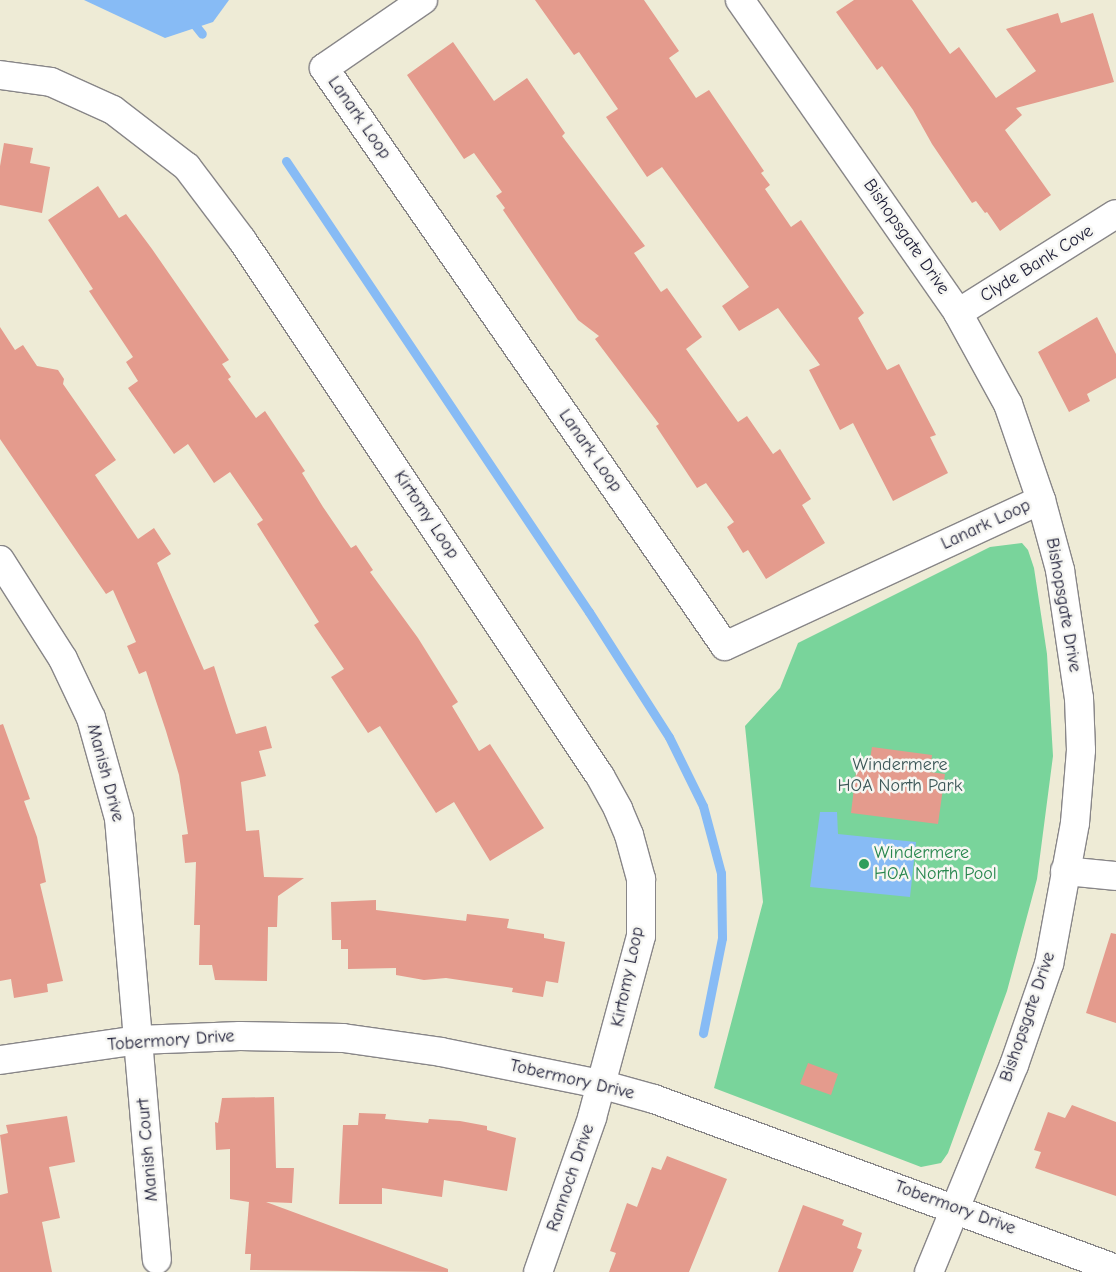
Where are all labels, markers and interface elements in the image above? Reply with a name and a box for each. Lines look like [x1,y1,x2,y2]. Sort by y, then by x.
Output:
street label: Lanark Loop [323,72,395,164]
street label: Bishopsgate Drive [858,175,954,299]
street label: Clyde Bank Cove [977,221,1097,307]
street label: Lanark Loop [554,405,626,497]
street label: Kirtomy Loop [389,467,463,563]
street label: Lanark Loop [938,495,1034,555]
street label: Bishopsgate Drive [1041,536,1085,674]
street label: Manish Drive [82,722,128,824]
park label: Windermere HOA North Park [838,755,962,798]
place label: Windermere HOA North Pool [874,843,997,886]
marker: Windermere HOA North Pool [858,858,870,870]
street label: Kirtomy Loop [607,925,649,1029]
street label: Bishopsgate Drive [996,949,1060,1085]
street label: Tobermory Drive [107,1026,235,1056]
street label: Tobermory Drive [508,1055,636,1105]
street label: Manish Court [133,1097,163,1203]
street label: Rannoch Drive [543,1121,599,1235]
street label: Tobermory Drive [891,1176,1019,1240]

